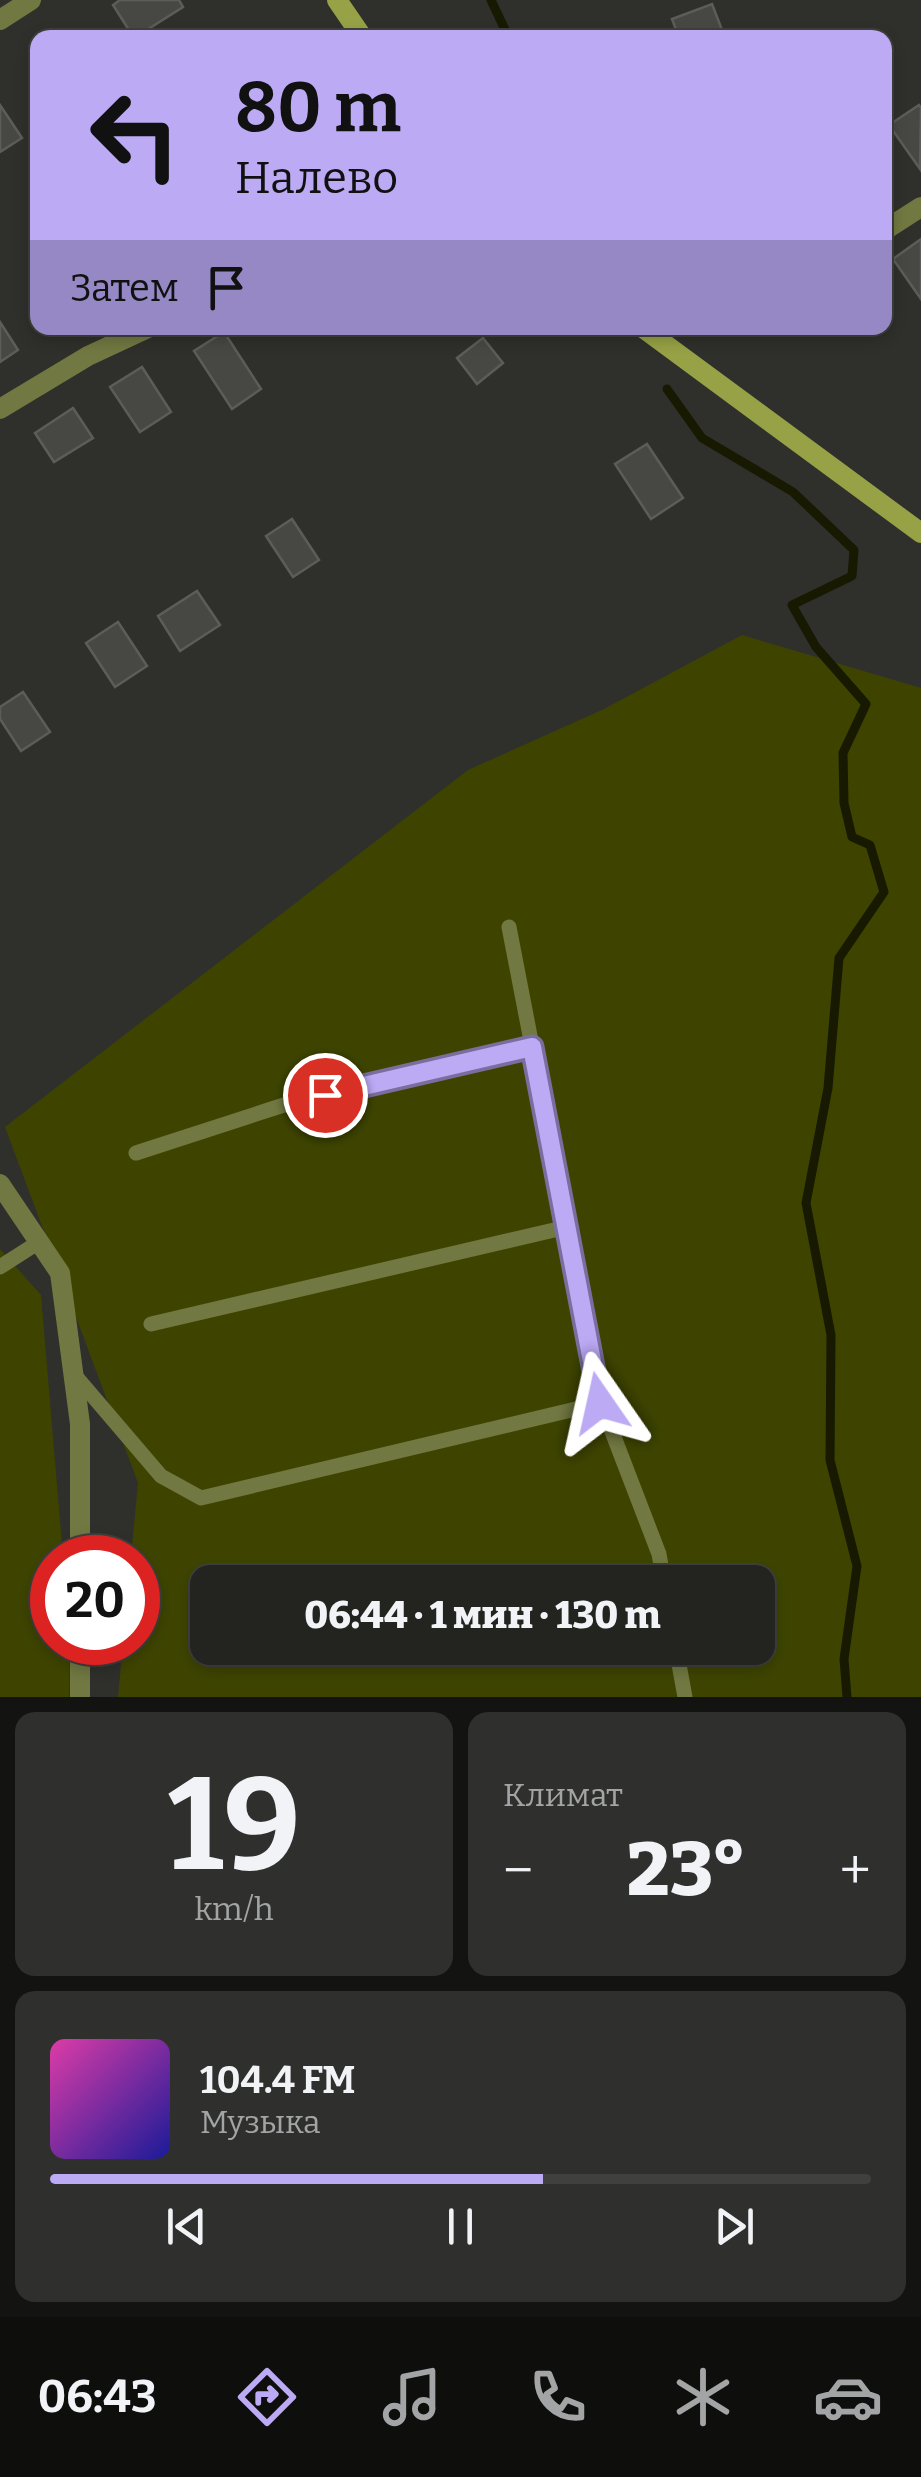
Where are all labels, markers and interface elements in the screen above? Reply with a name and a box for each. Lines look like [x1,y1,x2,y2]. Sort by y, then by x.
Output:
text: 80 m [235,66,401,150]
icon: left [70,70,200,200]
text: Налево [235,151,398,205]
icon: arrive [199,260,254,315]
text: Затем [70,265,179,311]
pin [283,1053,368,1138]
icon: arrive [298,1068,353,1123]
position arrow [548,1351,652,1455]
speed limit sign: 20 [30,1535,160,1665]
text: 06:44 · 1 мин · 130 m [304,1592,661,1638]
text: 19 [168,1747,301,1903]
text: Климат [503,1776,623,1814]
text: 23° [627,1825,746,1915]
text: − [503,1838,533,1904]
text: + [840,1838,871,1904]
text: km/h [194,1890,274,1928]
text: 104.4 FM [200,2057,356,2103]
text: Музыка [200,2103,321,2141]
icon: previous [159,2199,214,2254]
icon: pause [433,2199,488,2254]
icon: next [707,2199,762,2254]
icon: directions [232,2362,302,2432]
icon: music [377,2362,447,2432]
icon: phone [523,2362,593,2432]
icon: climate [668,2362,738,2432]
icon: car [813,2362,883,2432]
text: 06:43 [38,2370,157,2424]

